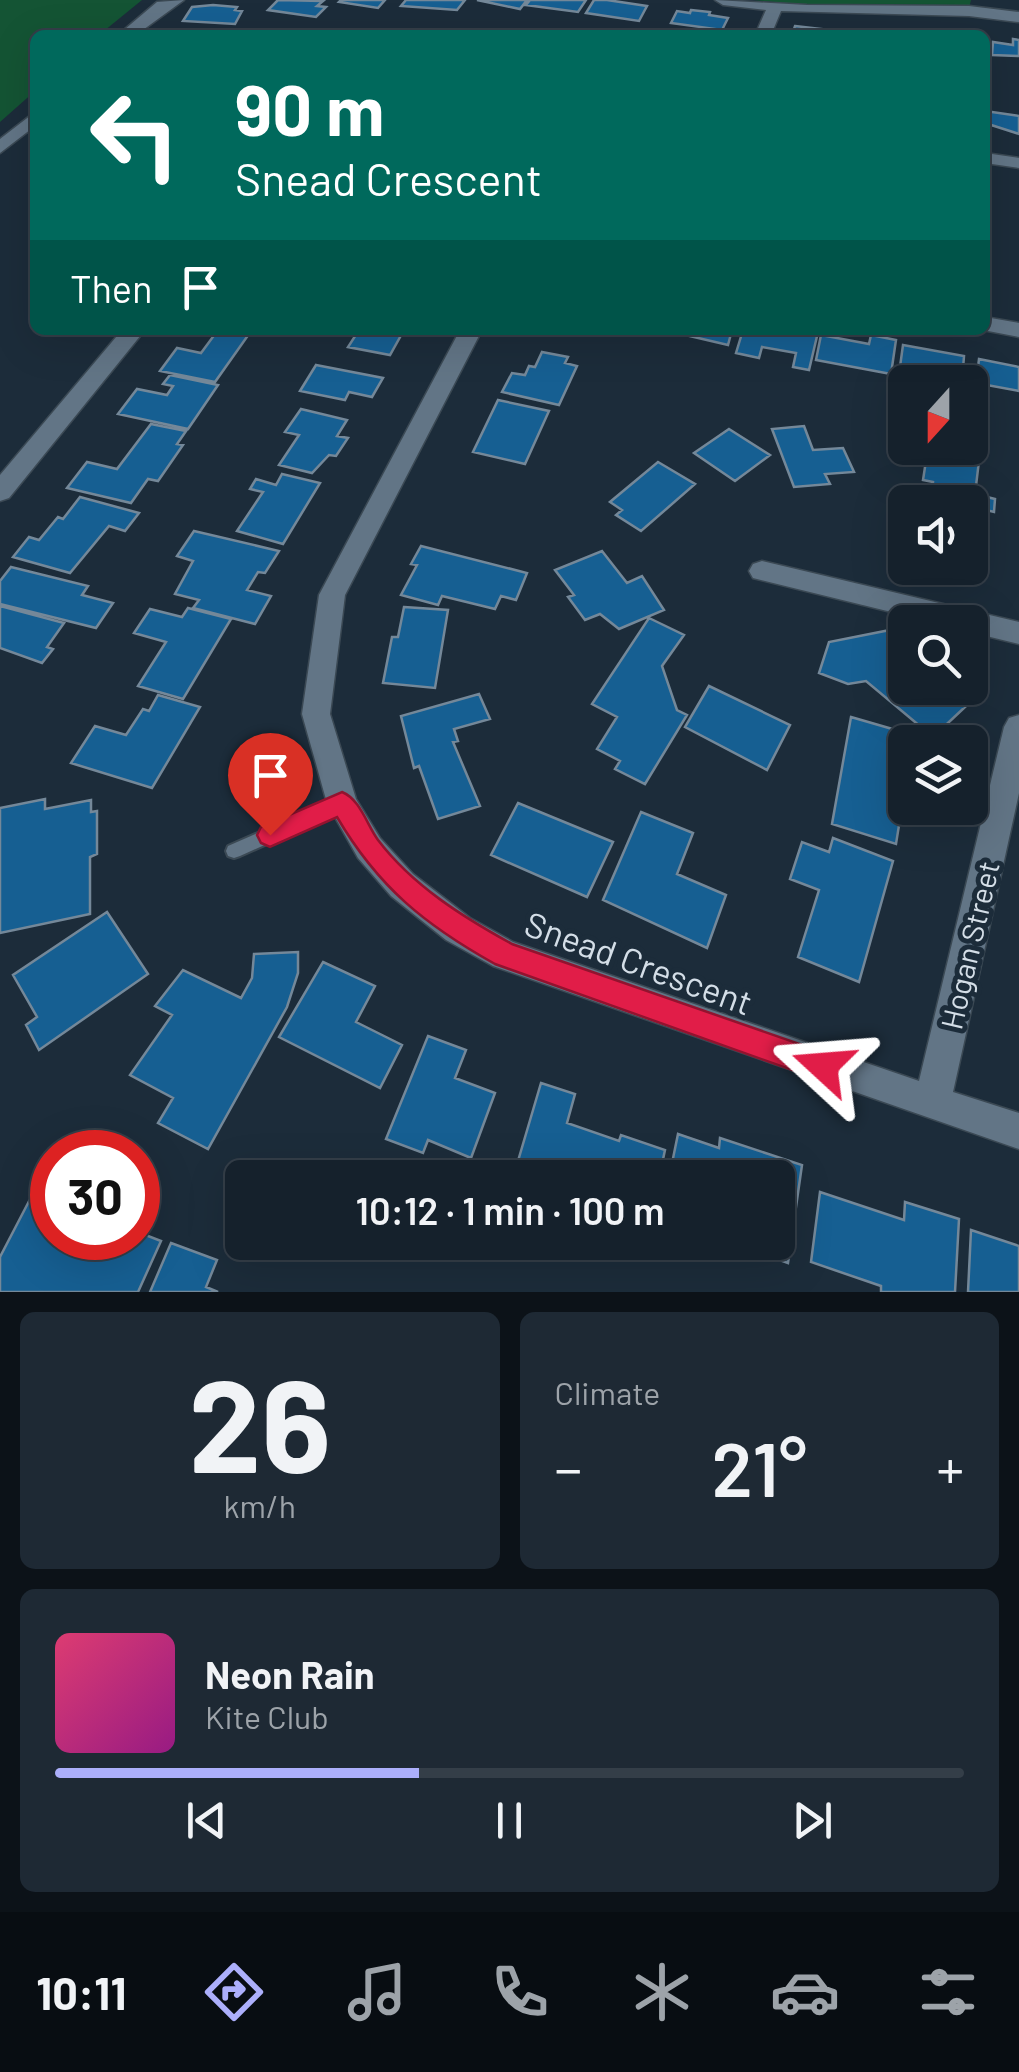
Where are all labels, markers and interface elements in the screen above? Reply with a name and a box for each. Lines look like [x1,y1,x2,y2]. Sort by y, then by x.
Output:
text: 90 m [235,66,385,150]
icon: left [70,70,200,200]
text: Snead Crescent [235,151,542,205]
icon: arrive [173,260,228,315]
text: Then [70,265,153,311]
north arrow [888,365,988,465]
map controls [888,365,988,825]
button: sound [888,485,988,585]
button: search [888,605,988,705]
button: layers [888,725,988,825]
pin [228,733,313,836]
icon: arrive [243,748,298,803]
street label: Hogan Street [932,857,1006,1033]
street label: Snead Crescent [520,901,758,1023]
position arrow [771,1014,875,1118]
speed limit sign: 30 [30,1130,160,1260]
text: 10:12 · 1 min · 100 m [356,1187,664,1233]
text: 26 [188,1343,331,1499]
text: Climate [555,1373,660,1411]
text: 21° [712,1422,807,1512]
text: − [555,1434,582,1500]
text: + [936,1434,964,1500]
text: km/h [224,1486,296,1524]
text: Neon Rain [205,1651,374,1697]
text: Kite Club [205,1697,329,1735]
icon: previous [179,1793,234,1848]
icon: pause [482,1793,537,1848]
icon: next [785,1793,840,1848]
icon: directions [199,1957,269,2027]
icon: music [342,1957,412,2027]
icon: phone [485,1957,555,2027]
icon: climate [627,1957,697,2027]
icon: car [770,1957,840,2027]
icon: filters [913,1957,983,2027]
text: 10:11 [36,1965,126,2019]

